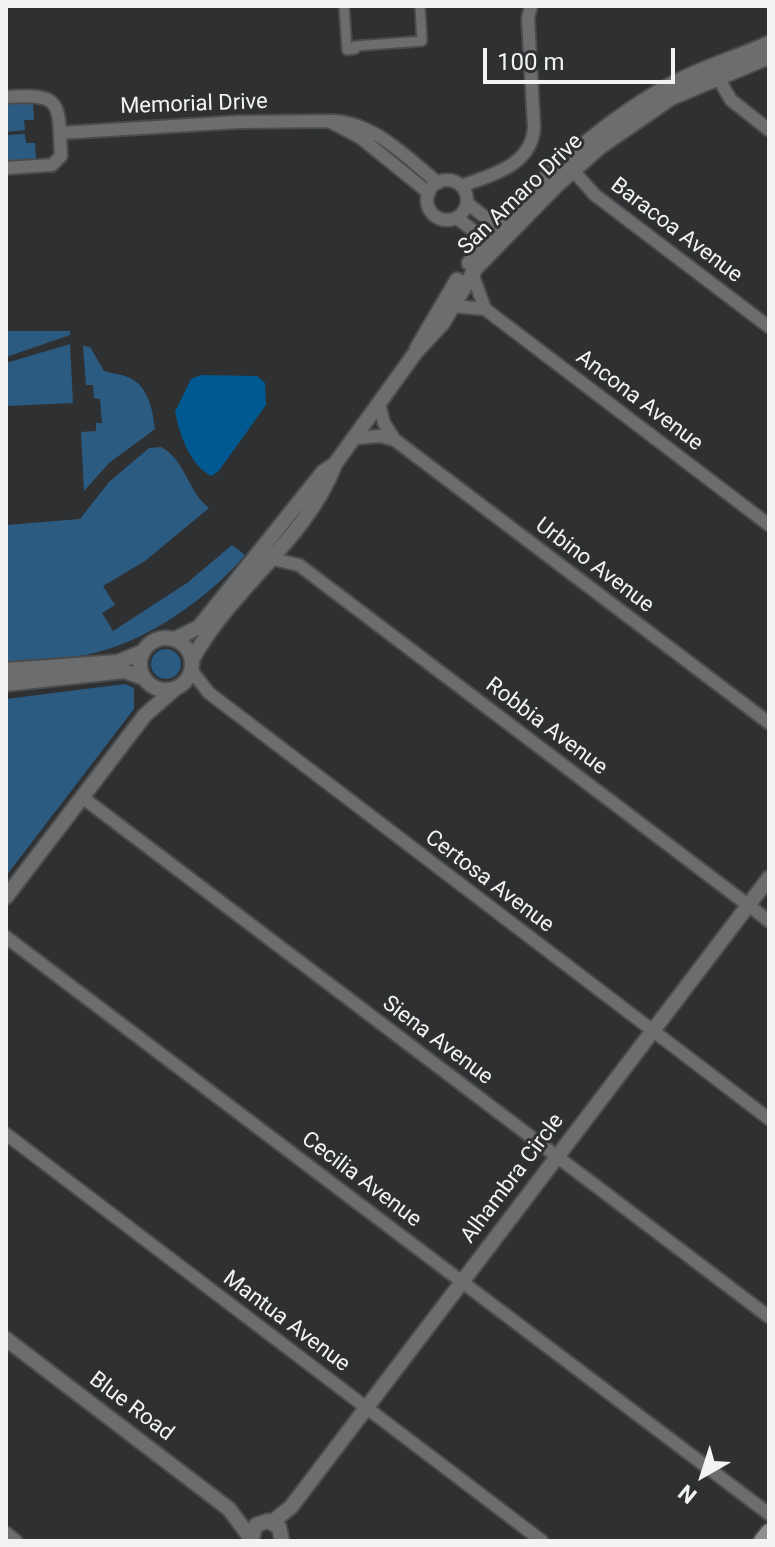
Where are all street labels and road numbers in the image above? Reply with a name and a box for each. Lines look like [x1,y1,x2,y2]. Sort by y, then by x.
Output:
street label: Memorial Drive [120,89,268,121]
street label: San Amaro Drive [453,129,589,261]
street label: Baracoa Avenue [605,173,747,289]
street label: Ancona Avenue [570,345,708,457]
street label: Urbino Avenue [530,513,658,619]
street label: Robbia Avenue [480,673,612,781]
street label: Certosa Avenue [419,825,559,939]
street label: Siena Avenue [377,991,497,1091]
street label: Alhambra Circle [456,1109,570,1249]
street label: Cecilia Avenue [296,1126,426,1234]
street label: Mantua Avenue [217,1266,355,1378]
street label: Blue Road [84,1367,178,1447]

